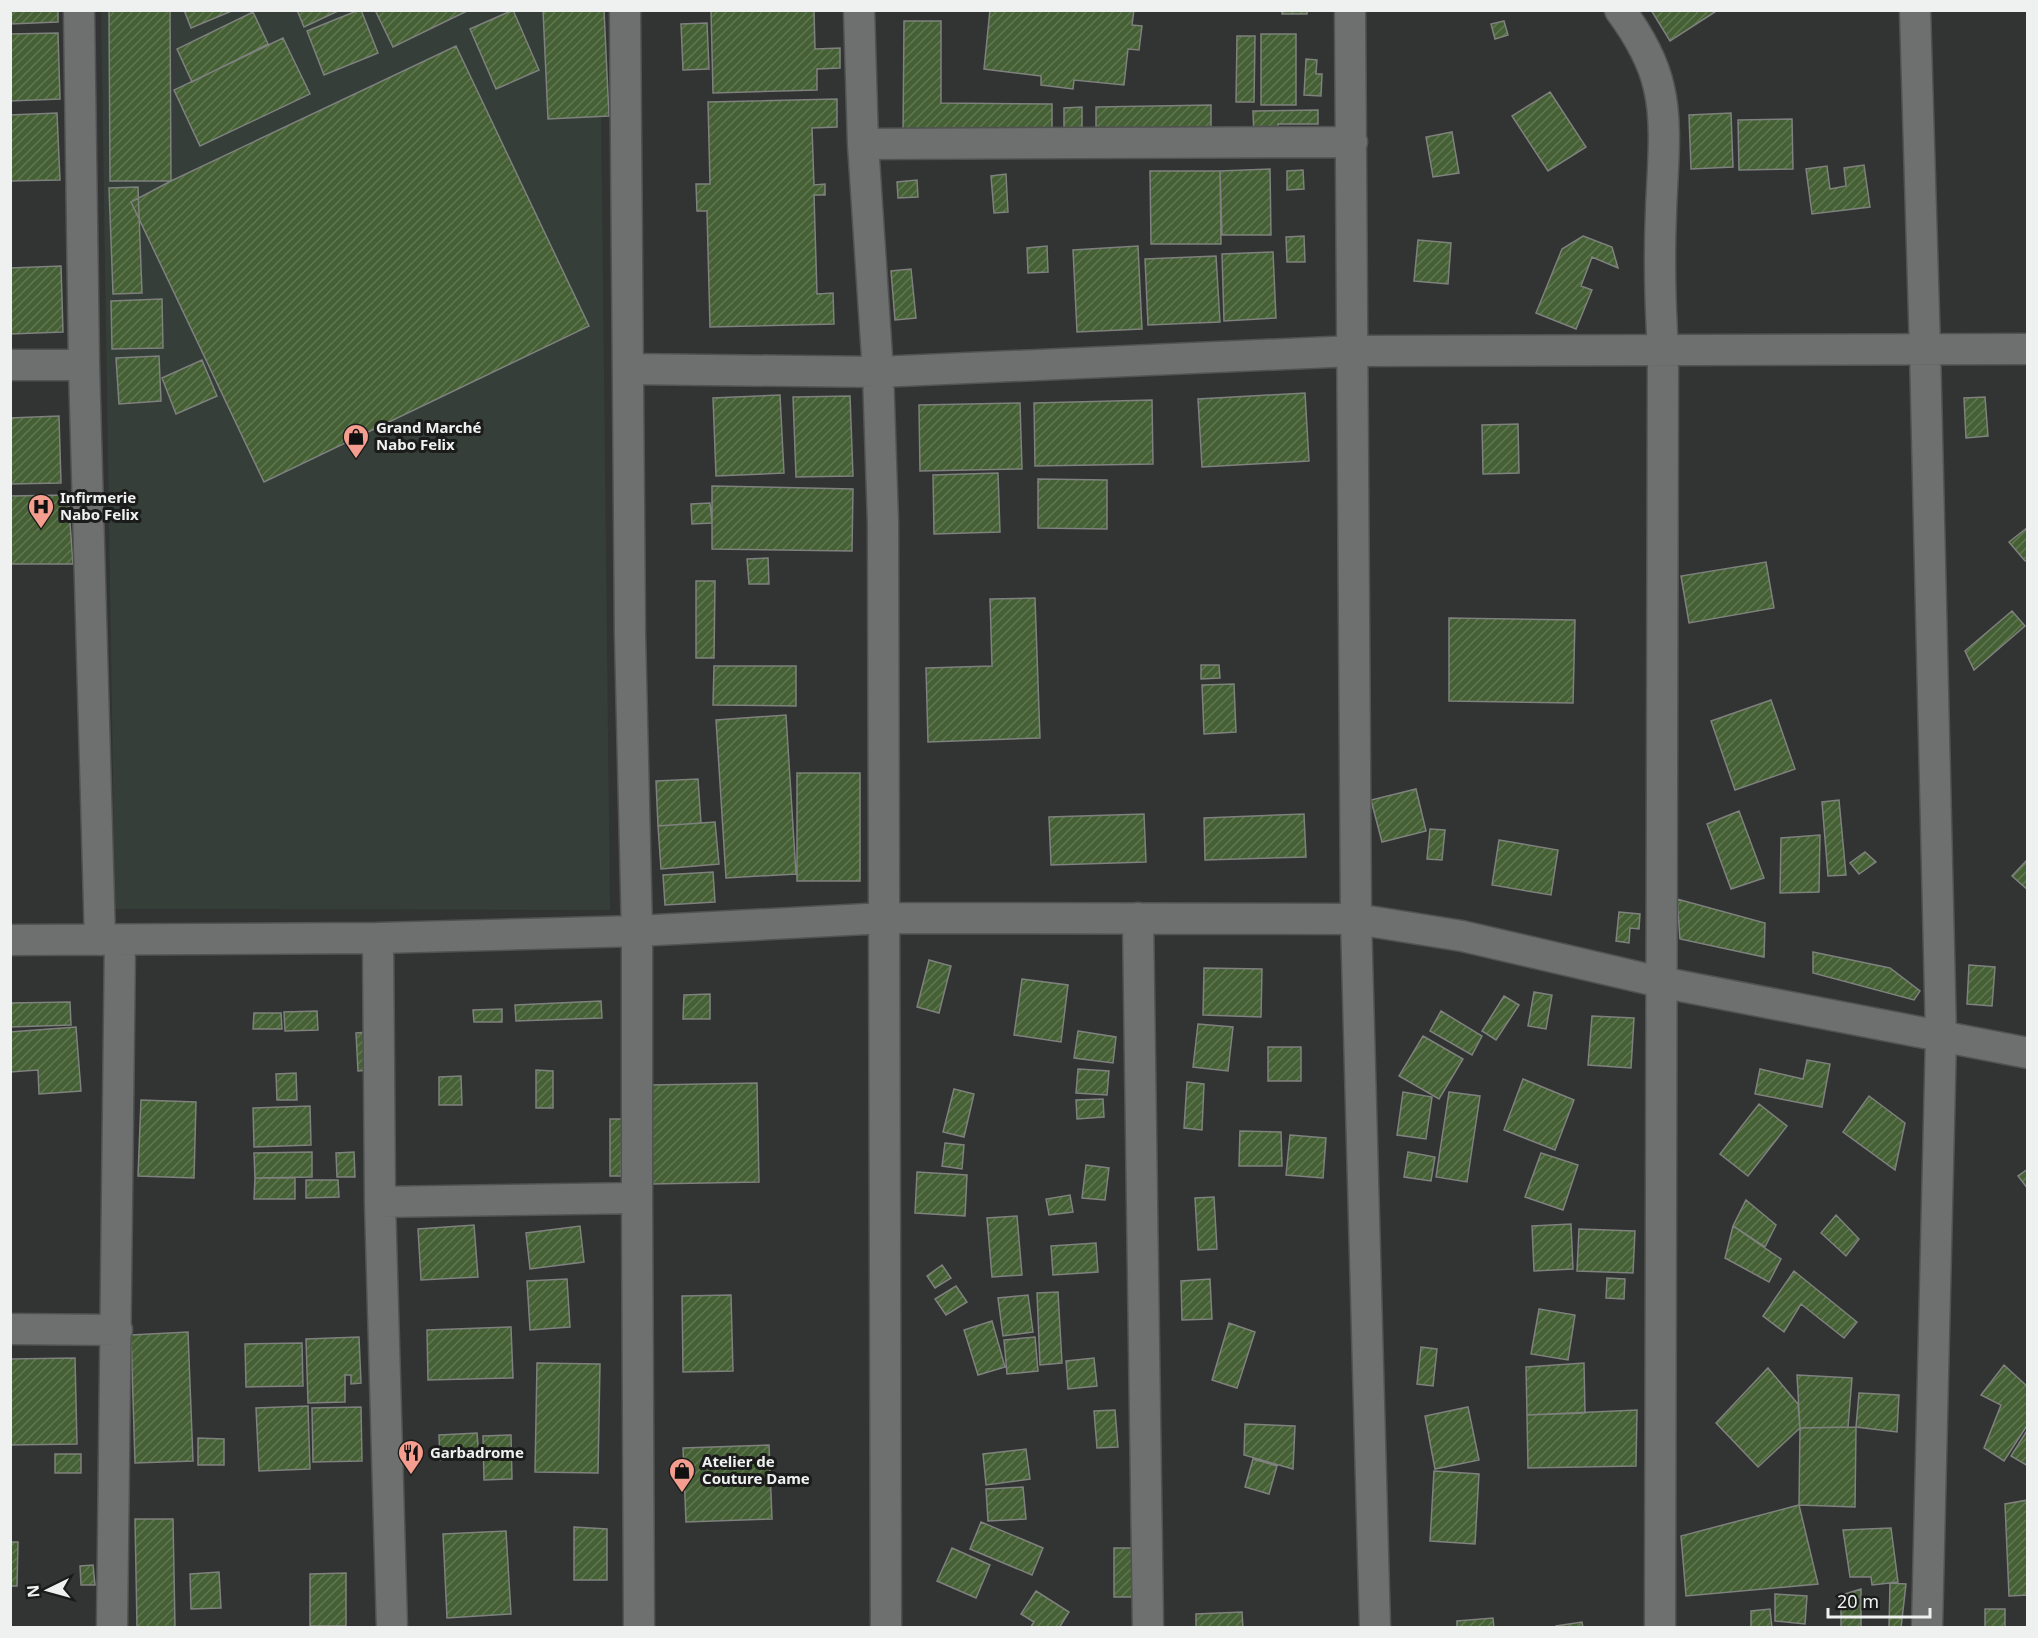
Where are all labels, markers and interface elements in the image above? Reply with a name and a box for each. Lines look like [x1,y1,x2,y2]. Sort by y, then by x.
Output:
place label: Grand Marché Nabo Felix [376,417,481,454]
shop icon: Grand Marché Nabo Felix [341,422,371,460]
place label: Infirmerie Nabo Felix [60,487,139,524]
hospital icon: Infirmerie Nabo Felix [26,492,56,530]
restaurant icon: Garbadrome [396,1438,426,1476]
place label: Garbadrome [430,1442,524,1462]
place label: Atelier de Couture Dame [702,1451,810,1488]
shop icon: Atelier de Couture Dame [667,1456,697,1494]
north arrow [18,1560,78,1620]
scale bar [1828,1581,1930,1619]
text: N [22,1584,45,1599]
text: 20 m [1837,1589,1879,1613]

